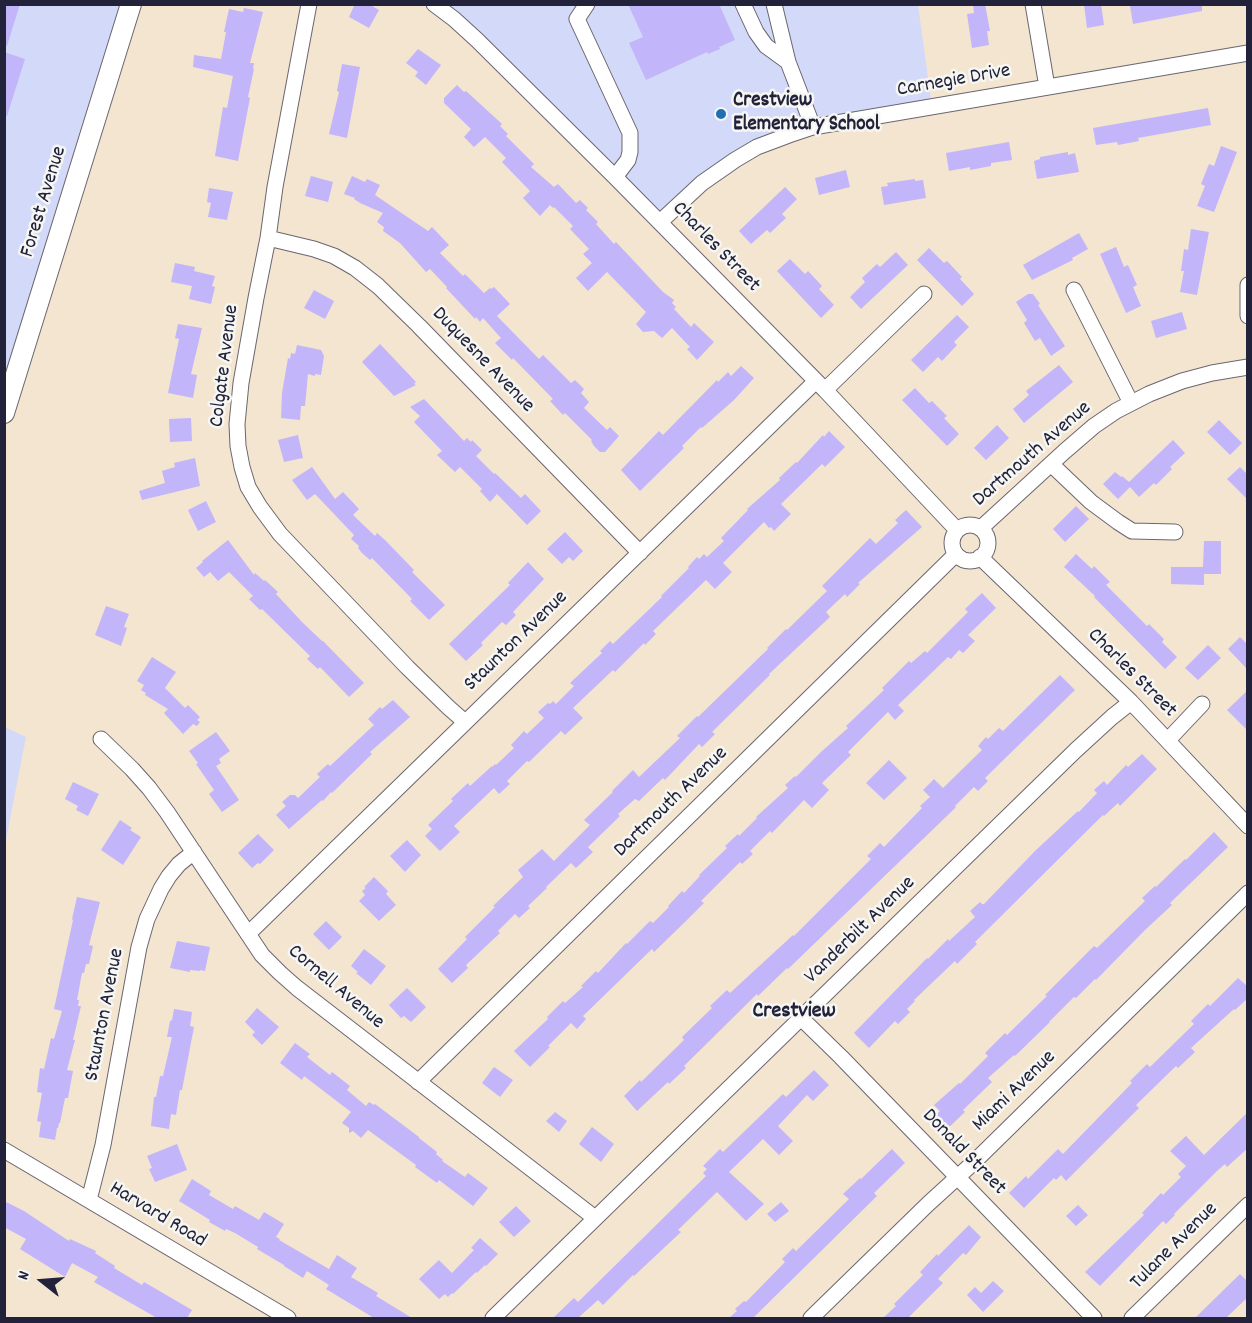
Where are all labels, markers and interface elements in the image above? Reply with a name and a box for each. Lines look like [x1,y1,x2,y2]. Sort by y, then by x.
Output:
street label: Carnegie Drive [895,60,1013,104]
place label: Crestview Elementary School [733,89,880,139]
marker: Crestview Elementary School [714,107,728,121]
street label: Forest Avenue [16,144,74,260]
street label: Charles Street [665,197,765,299]
street label: Colgate Avenue [206,303,246,429]
street label: Duquesne Avenue [425,303,539,419]
street label: Dartmouth Avenue [969,397,1097,513]
street label: Staunton Avenue [460,586,574,698]
street label: Charles Street [1081,624,1181,724]
street label: Dartmouth Avenue [610,742,734,864]
street label: Vanderbilt Avenue [800,872,922,990]
street label: Cornell Avenue [281,940,389,1036]
street label: Staunton Avenue [81,946,131,1084]
district label: Crestview [752,1000,836,1026]
street label: Miami Avenue [968,1046,1062,1138]
street label: Donald Street [916,1105,1010,1201]
street label: Harvard Road [104,1177,210,1255]
street label: Tulane Avenue [1126,1198,1224,1296]
north arrow [12,1251,72,1311]
text: N [12,1268,36,1283]

